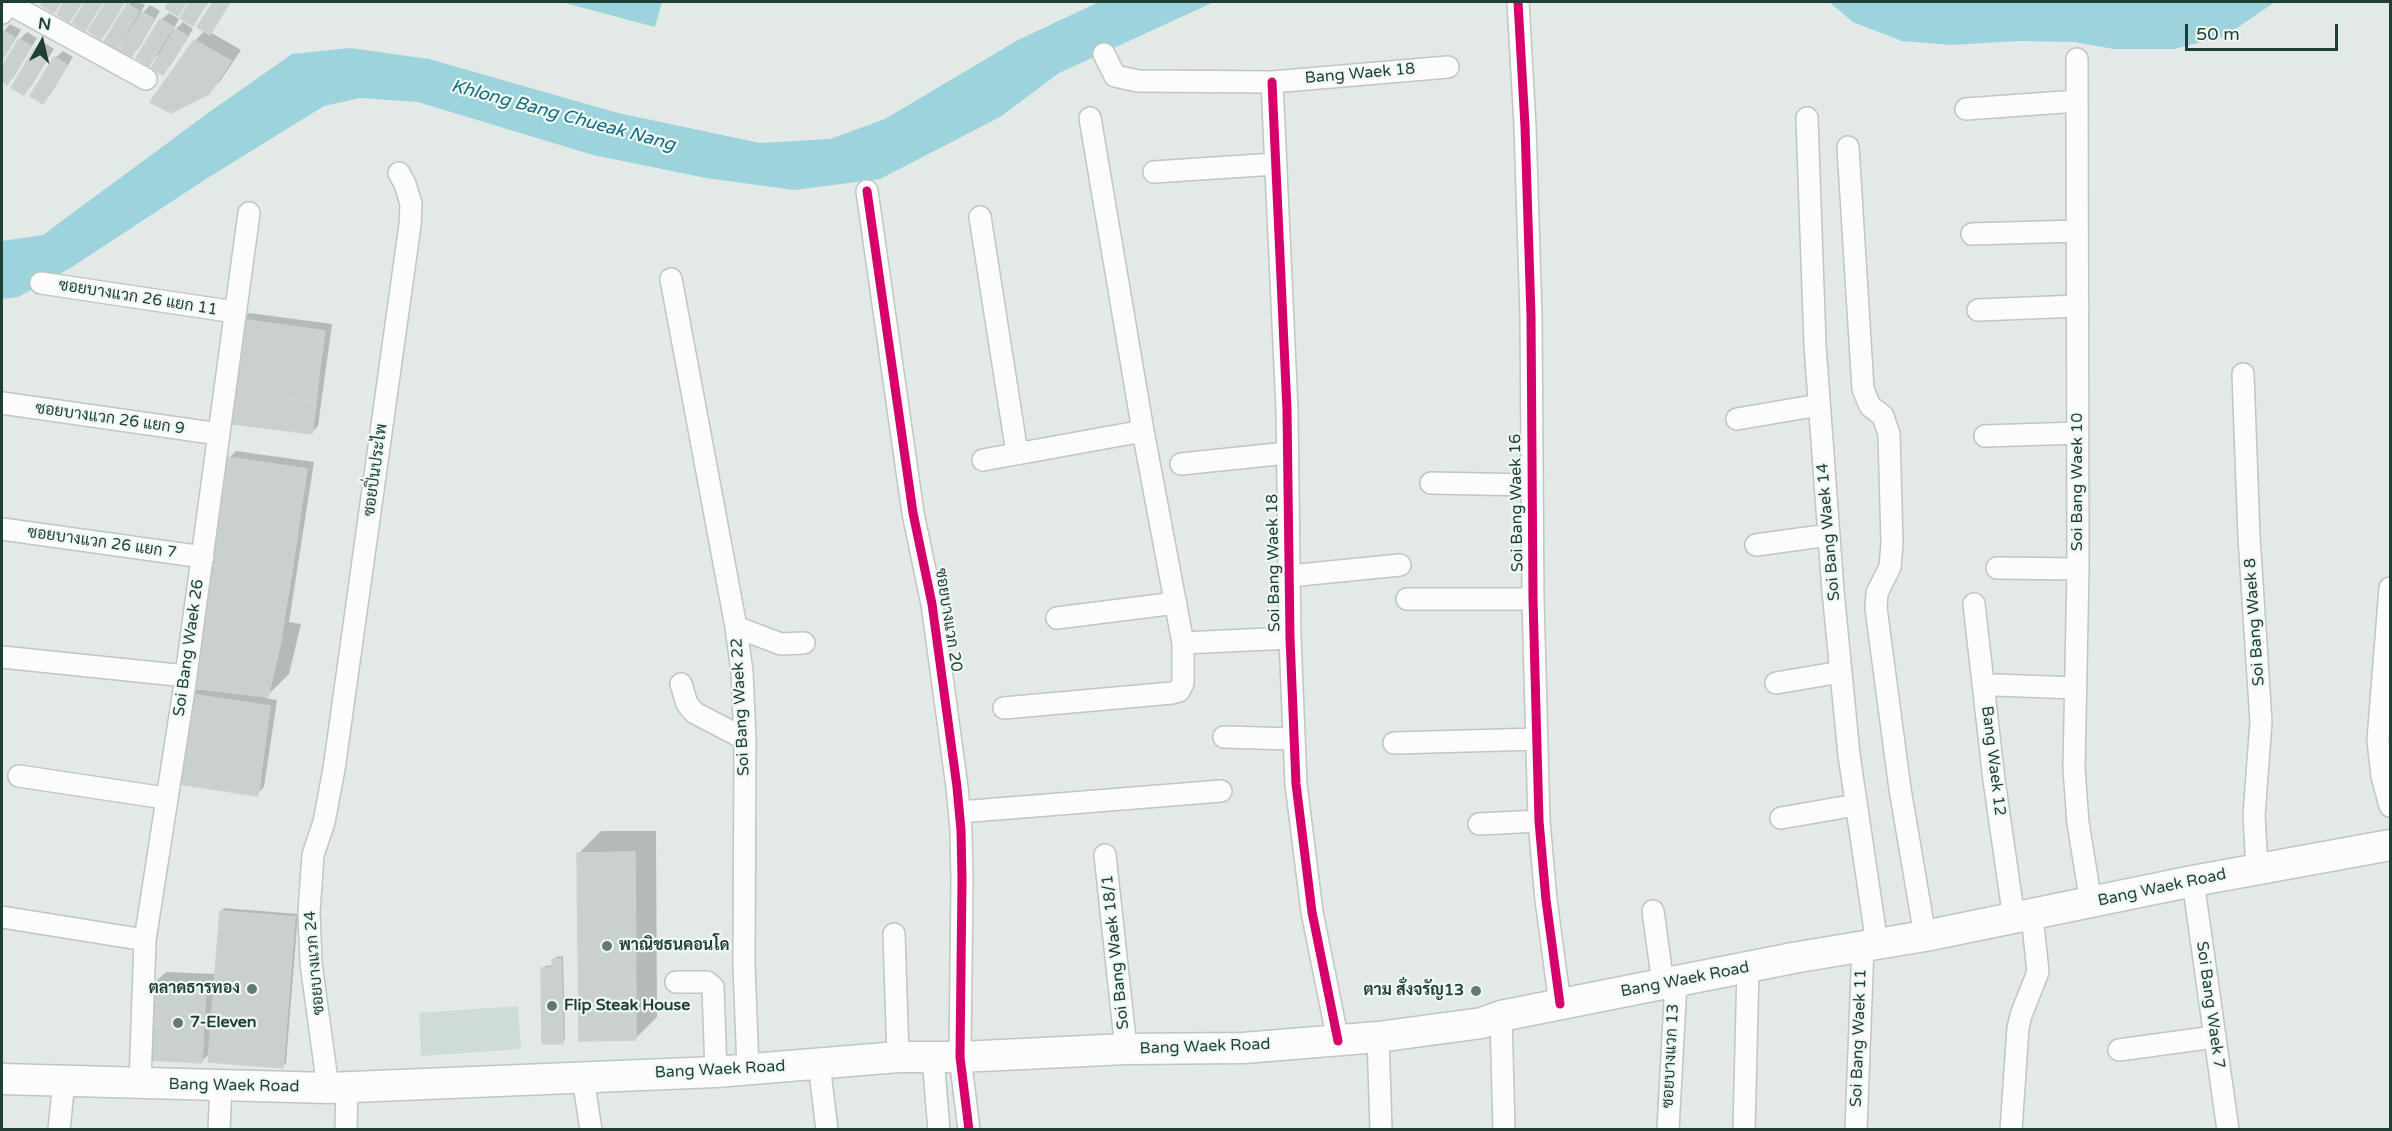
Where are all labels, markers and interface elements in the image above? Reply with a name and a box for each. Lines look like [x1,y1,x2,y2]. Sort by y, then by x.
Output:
north arrow [12,12,72,72]
scale bar [2188,12,2341,50]
text: N [37,13,52,35]
text: 50 m [2196,23,2240,45]
street label: Bang Waek 18 [1304,60,1416,88]
water label: Khlong Bang Chueak Nang [449,76,677,156]
street label: ซอยบางแวก 26 แยก 11 [57,276,219,320]
street label: ซอยบางแวก 26 แยก 9 [34,399,186,439]
street label: Soi Bang Waek 10 [2068,413,2088,551]
street label: ซอยปิ่นประไพ [360,422,392,518]
street label: Soi Bang Waek 16 [1506,434,1528,572]
street label: Soi Bang Waek 14 [1813,462,1845,602]
street label: Soi Bang Waek 18 [1263,494,1285,632]
street label: ซอยบางแวก 26 แยก 7 [26,523,178,563]
street label: Soi Bang Waek 8 [2241,557,2269,687]
street label: ซอยบางแวก 20 [930,567,966,673]
street label: Soi Bang Waek 26 [170,578,208,718]
street label: Soi Bang Waek 22 [728,637,754,777]
street label: Bang Waek 12 [1977,705,2009,817]
street label: Bang Waek Road [2096,865,2228,911]
street label: Soi Bang Waek 18/1 [1098,874,1134,1030]
street label: ซอยบางแวก 24 [301,910,329,1016]
place label: พาณิชธนคอนโด [619,936,730,956]
marker: พาณิชธนคอนโด [600,939,614,953]
street label: Soi Bang Waek 7 [2192,940,2228,1070]
street label: Bang Waek Road [1619,958,1751,1002]
street label: Soi Bang Waek 11 [1847,969,1871,1107]
place label: ตลาดธารทอง [149,979,240,999]
place label: ตาม สั่งจรัญ13 [1363,981,1464,1001]
marker: ตลาดธารทอง [245,982,259,996]
marker: ตาม สั่งจรัญ13 [1469,984,1483,998]
place label: Flip Steak House [564,996,690,1016]
marker: Flip Steak House [545,999,559,1013]
street label: ซอยบางแวก 13 [1659,1003,1683,1109]
place label: 7-Eleven [190,1013,257,1033]
marker: 7-Eleven [171,1016,185,1030]
street label: Bang Waek Road [1139,1035,1271,1059]
street label: Bang Waek Road [654,1057,786,1083]
street label: Bang Waek Road [168,1075,300,1097]

